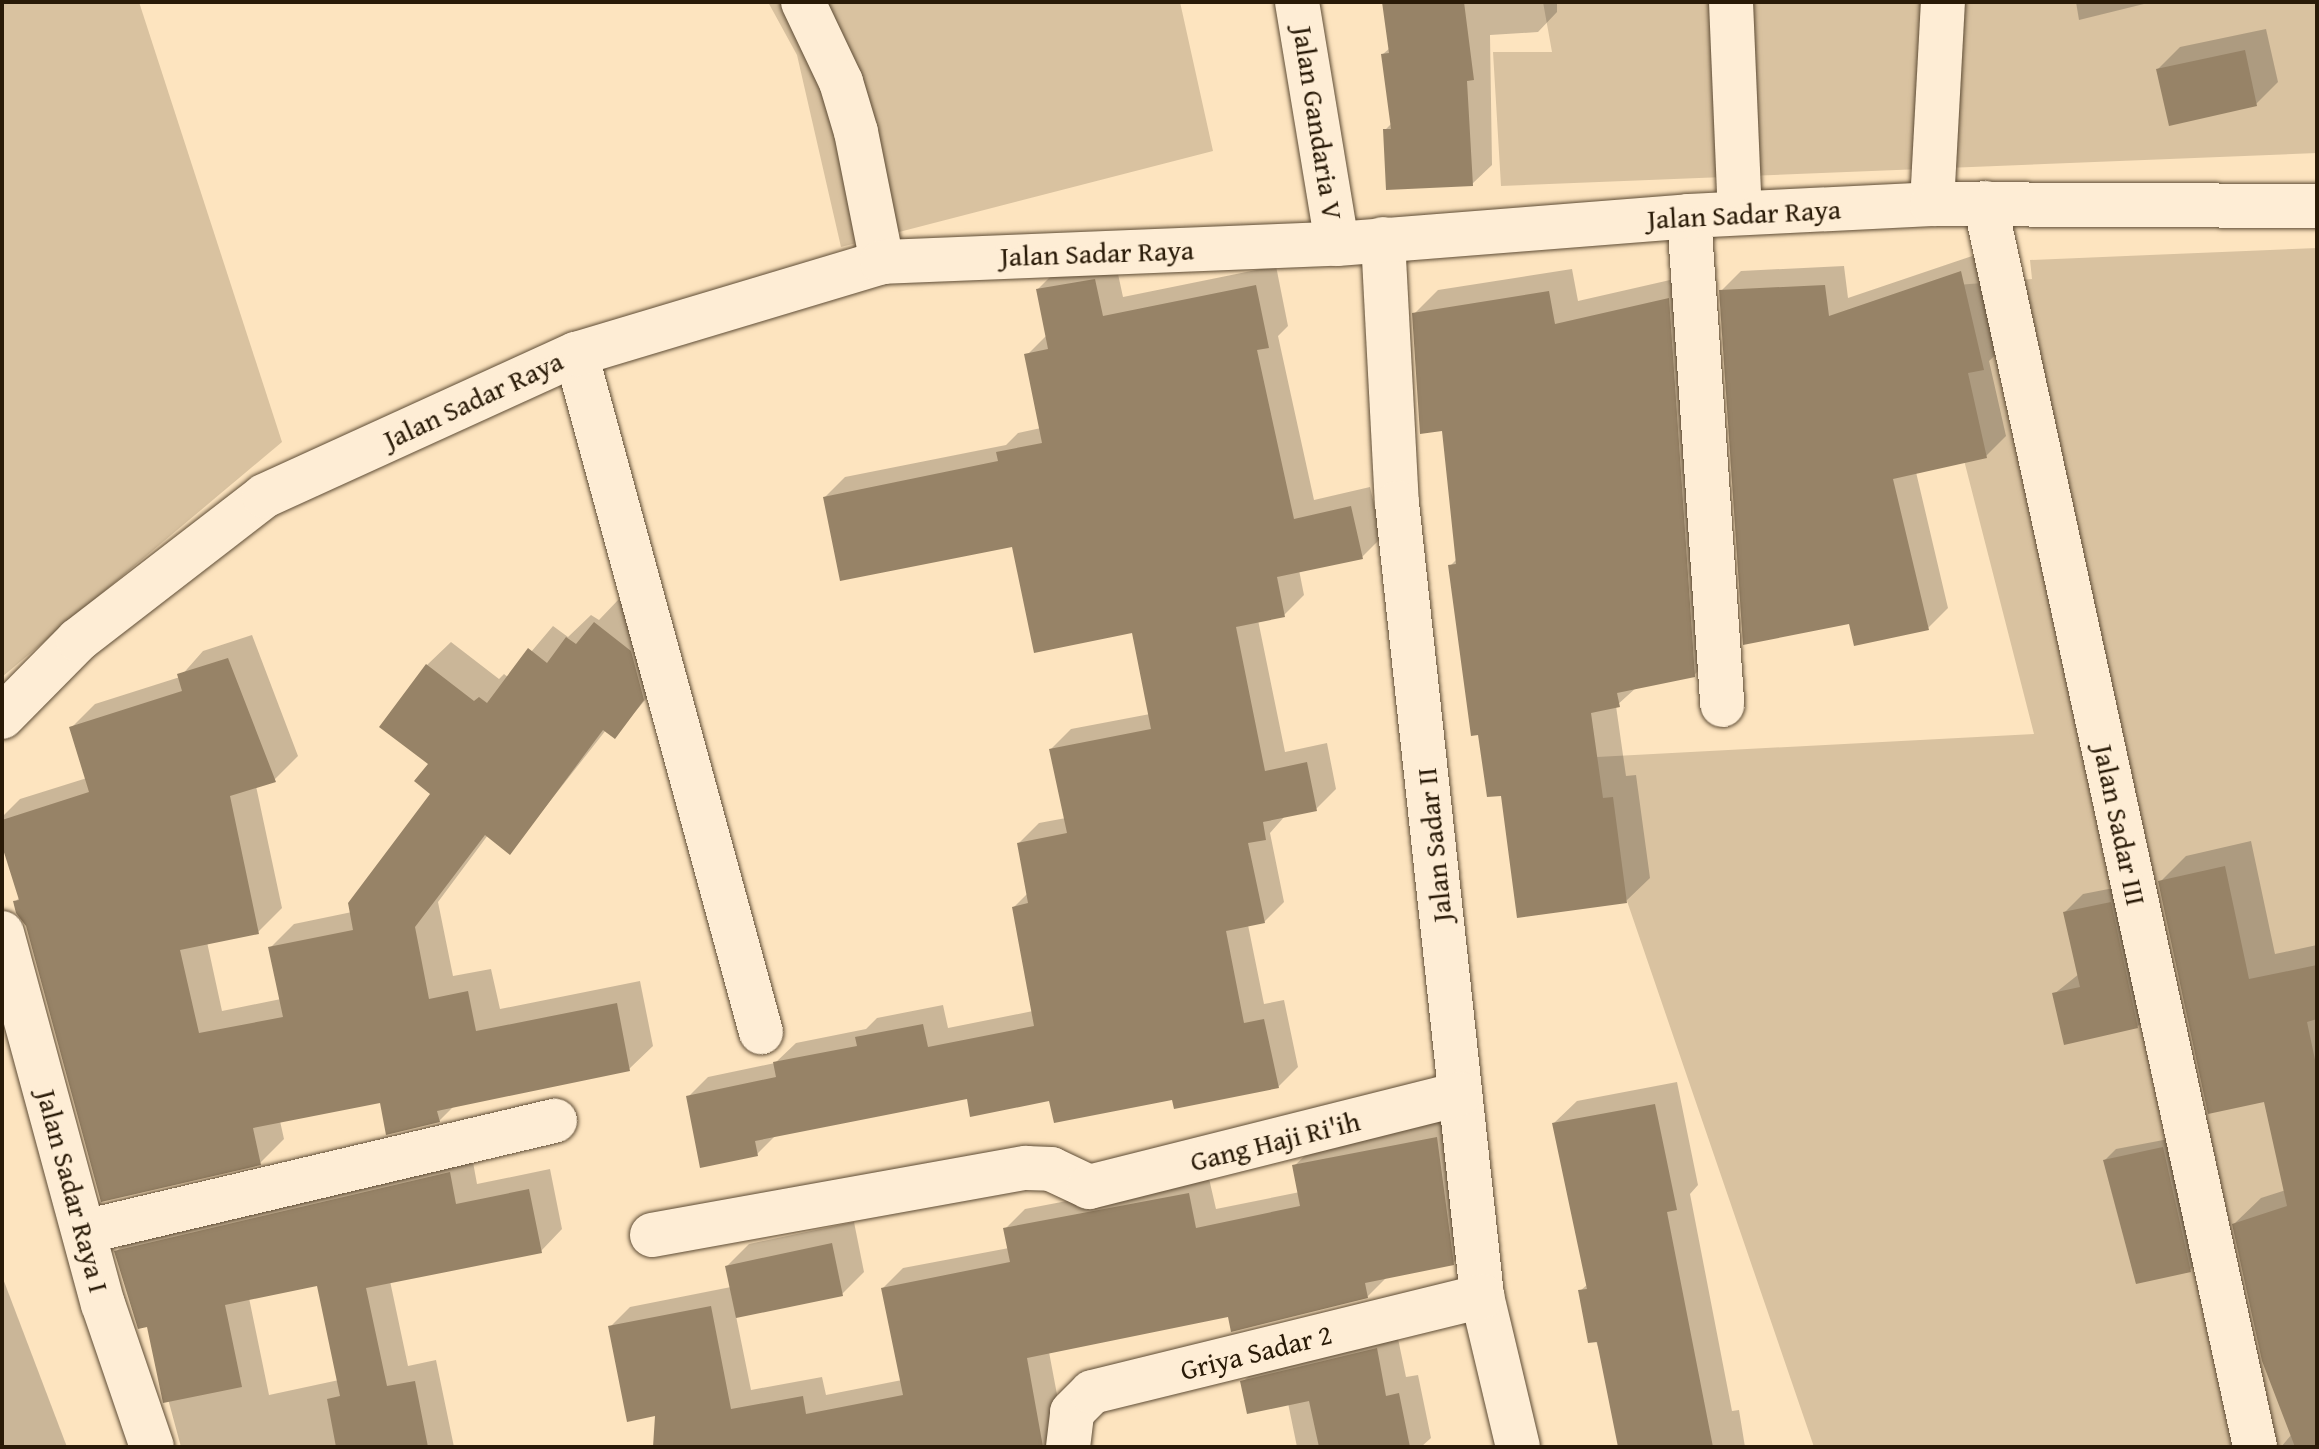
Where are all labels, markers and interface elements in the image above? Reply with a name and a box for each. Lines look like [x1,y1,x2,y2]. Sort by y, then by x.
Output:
street label: Jalan Gandaria V [1286,24,1350,222]
street label: Jalan Sadar Raya [1646,192,1842,236]
street label: Jalan Sadar Raya [1000,233,1194,273]
street label: Jalan Sadar Raya [378,344,568,456]
street label: Jalan Sadar III [2087,741,2153,909]
street label: Jalan Sadar II [1409,766,1459,924]
street label: Jalan Sadar Raya I [30,1086,116,1296]
street label: Gang Haji Ri'ih [1187,1104,1363,1178]
street label: Griya Sadar 2 [1177,1317,1335,1387]

